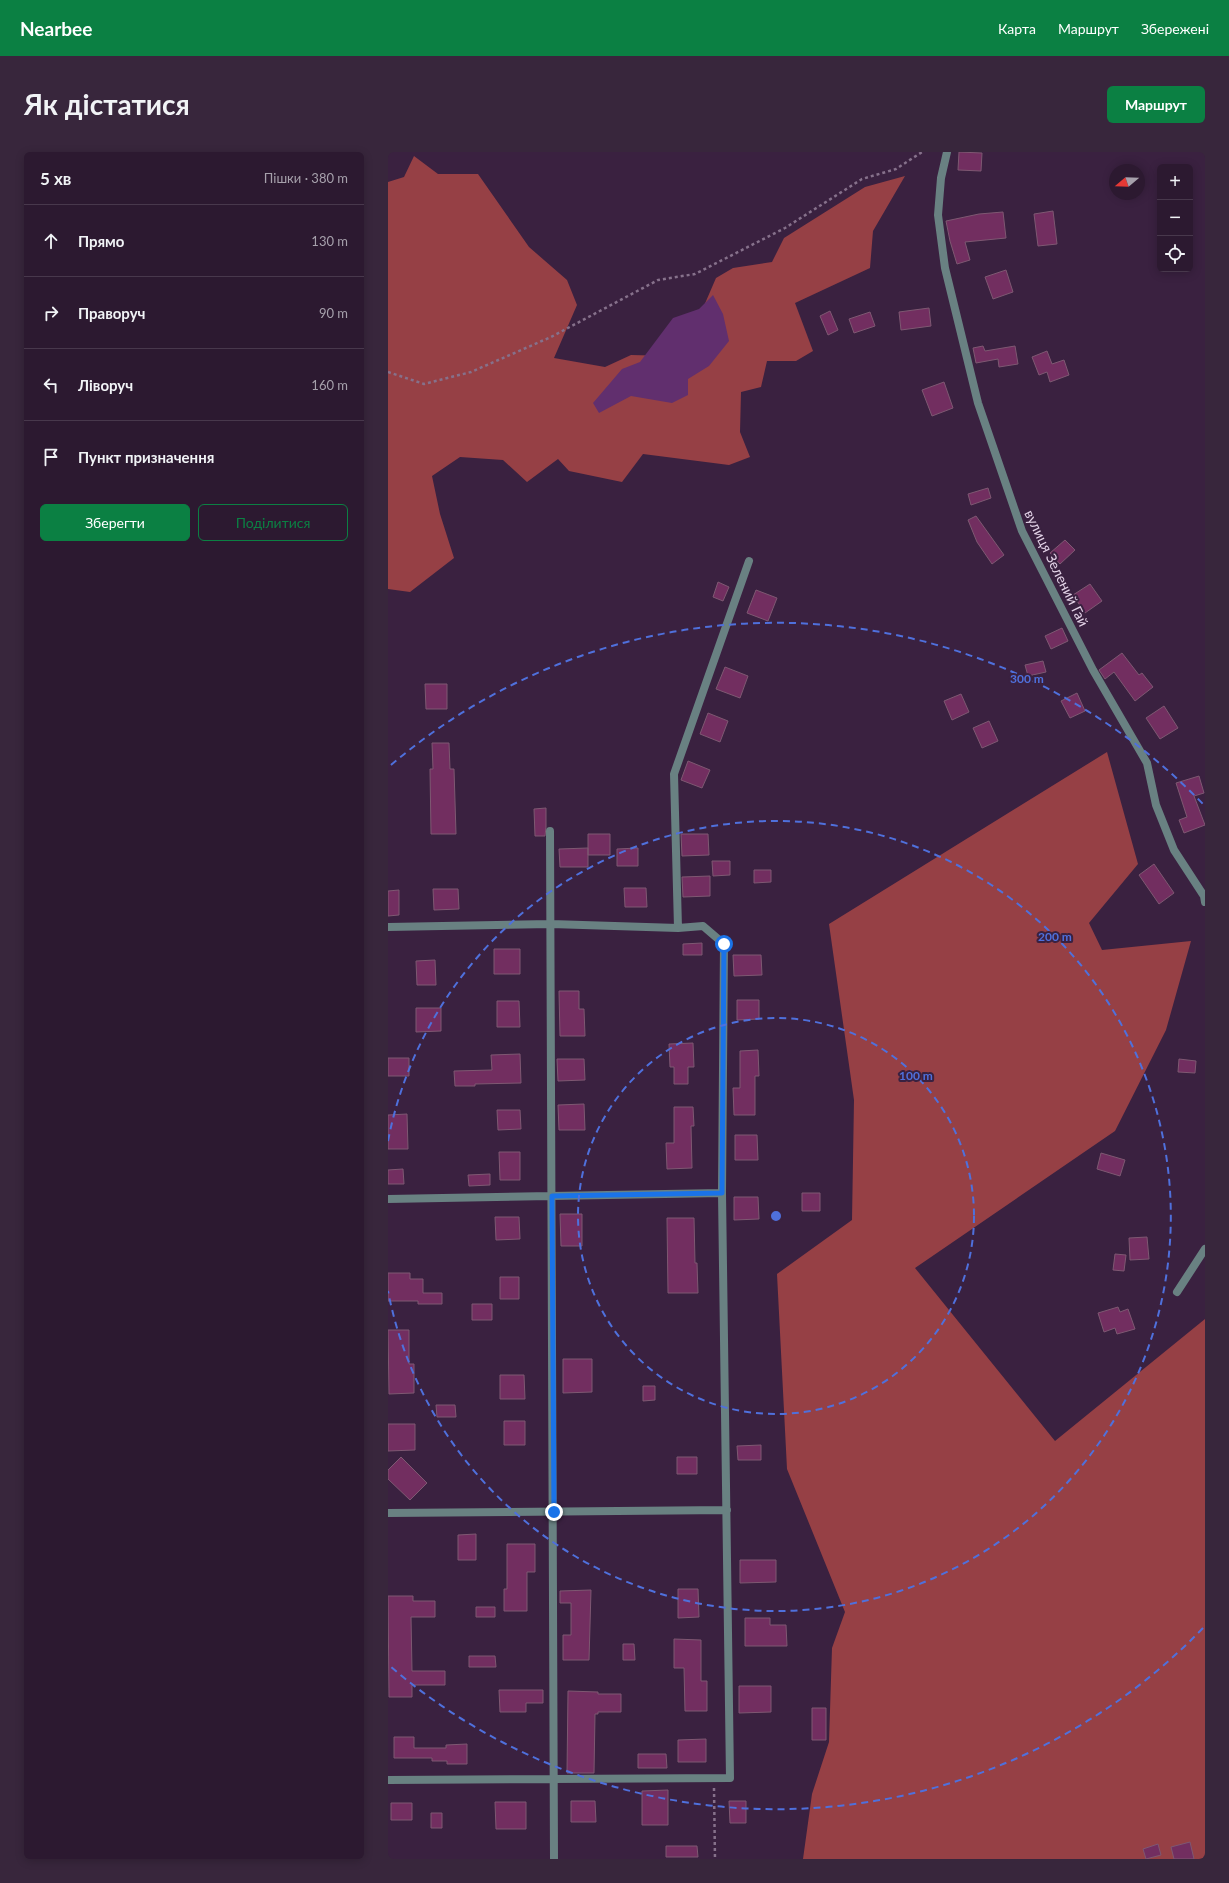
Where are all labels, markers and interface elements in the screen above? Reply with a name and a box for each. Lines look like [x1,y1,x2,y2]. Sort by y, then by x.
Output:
text: Nearbee [20,17,92,40]
text: Карта [998,20,1036,37]
text: Маршрут [1058,20,1119,37]
text: Збережені [1141,20,1209,37]
button: Маршрут [1107,86,1205,123]
text: Як дістатися [24,87,190,121]
north arrow [1109,164,1145,200]
map controls [1157,164,1193,272]
button: + [1157,164,1193,200]
text: 5 хв [40,168,71,189]
text: Пішки · 380 m [264,170,348,186]
button: − [1157,200,1193,236]
icon: ahead [40,230,62,252]
text: Прямо [78,232,124,250]
text: 130 m [311,233,348,249]
button: locate [1157,236,1193,272]
icon: right [40,302,62,324]
text: Праворуч [78,304,145,322]
text: 90 m [319,305,348,321]
icon: left [40,374,62,396]
text: Ліворуч [78,376,133,394]
text: 160 m [311,377,348,393]
icon: arrive [40,446,62,468]
text: Пункт призначення [78,448,214,466]
button: Зберегти [40,504,190,541]
button: Поділитися [198,504,348,541]
street label: вулиця Зелений Гай [1021,507,1093,629]
text: 300 m [1010,671,1044,686]
text: 200 m [1038,929,1072,944]
route start [715,935,733,953]
text: 100 m [899,1068,933,1083]
centre of rings [769,1209,783,1223]
route end [545,1503,563,1521]

